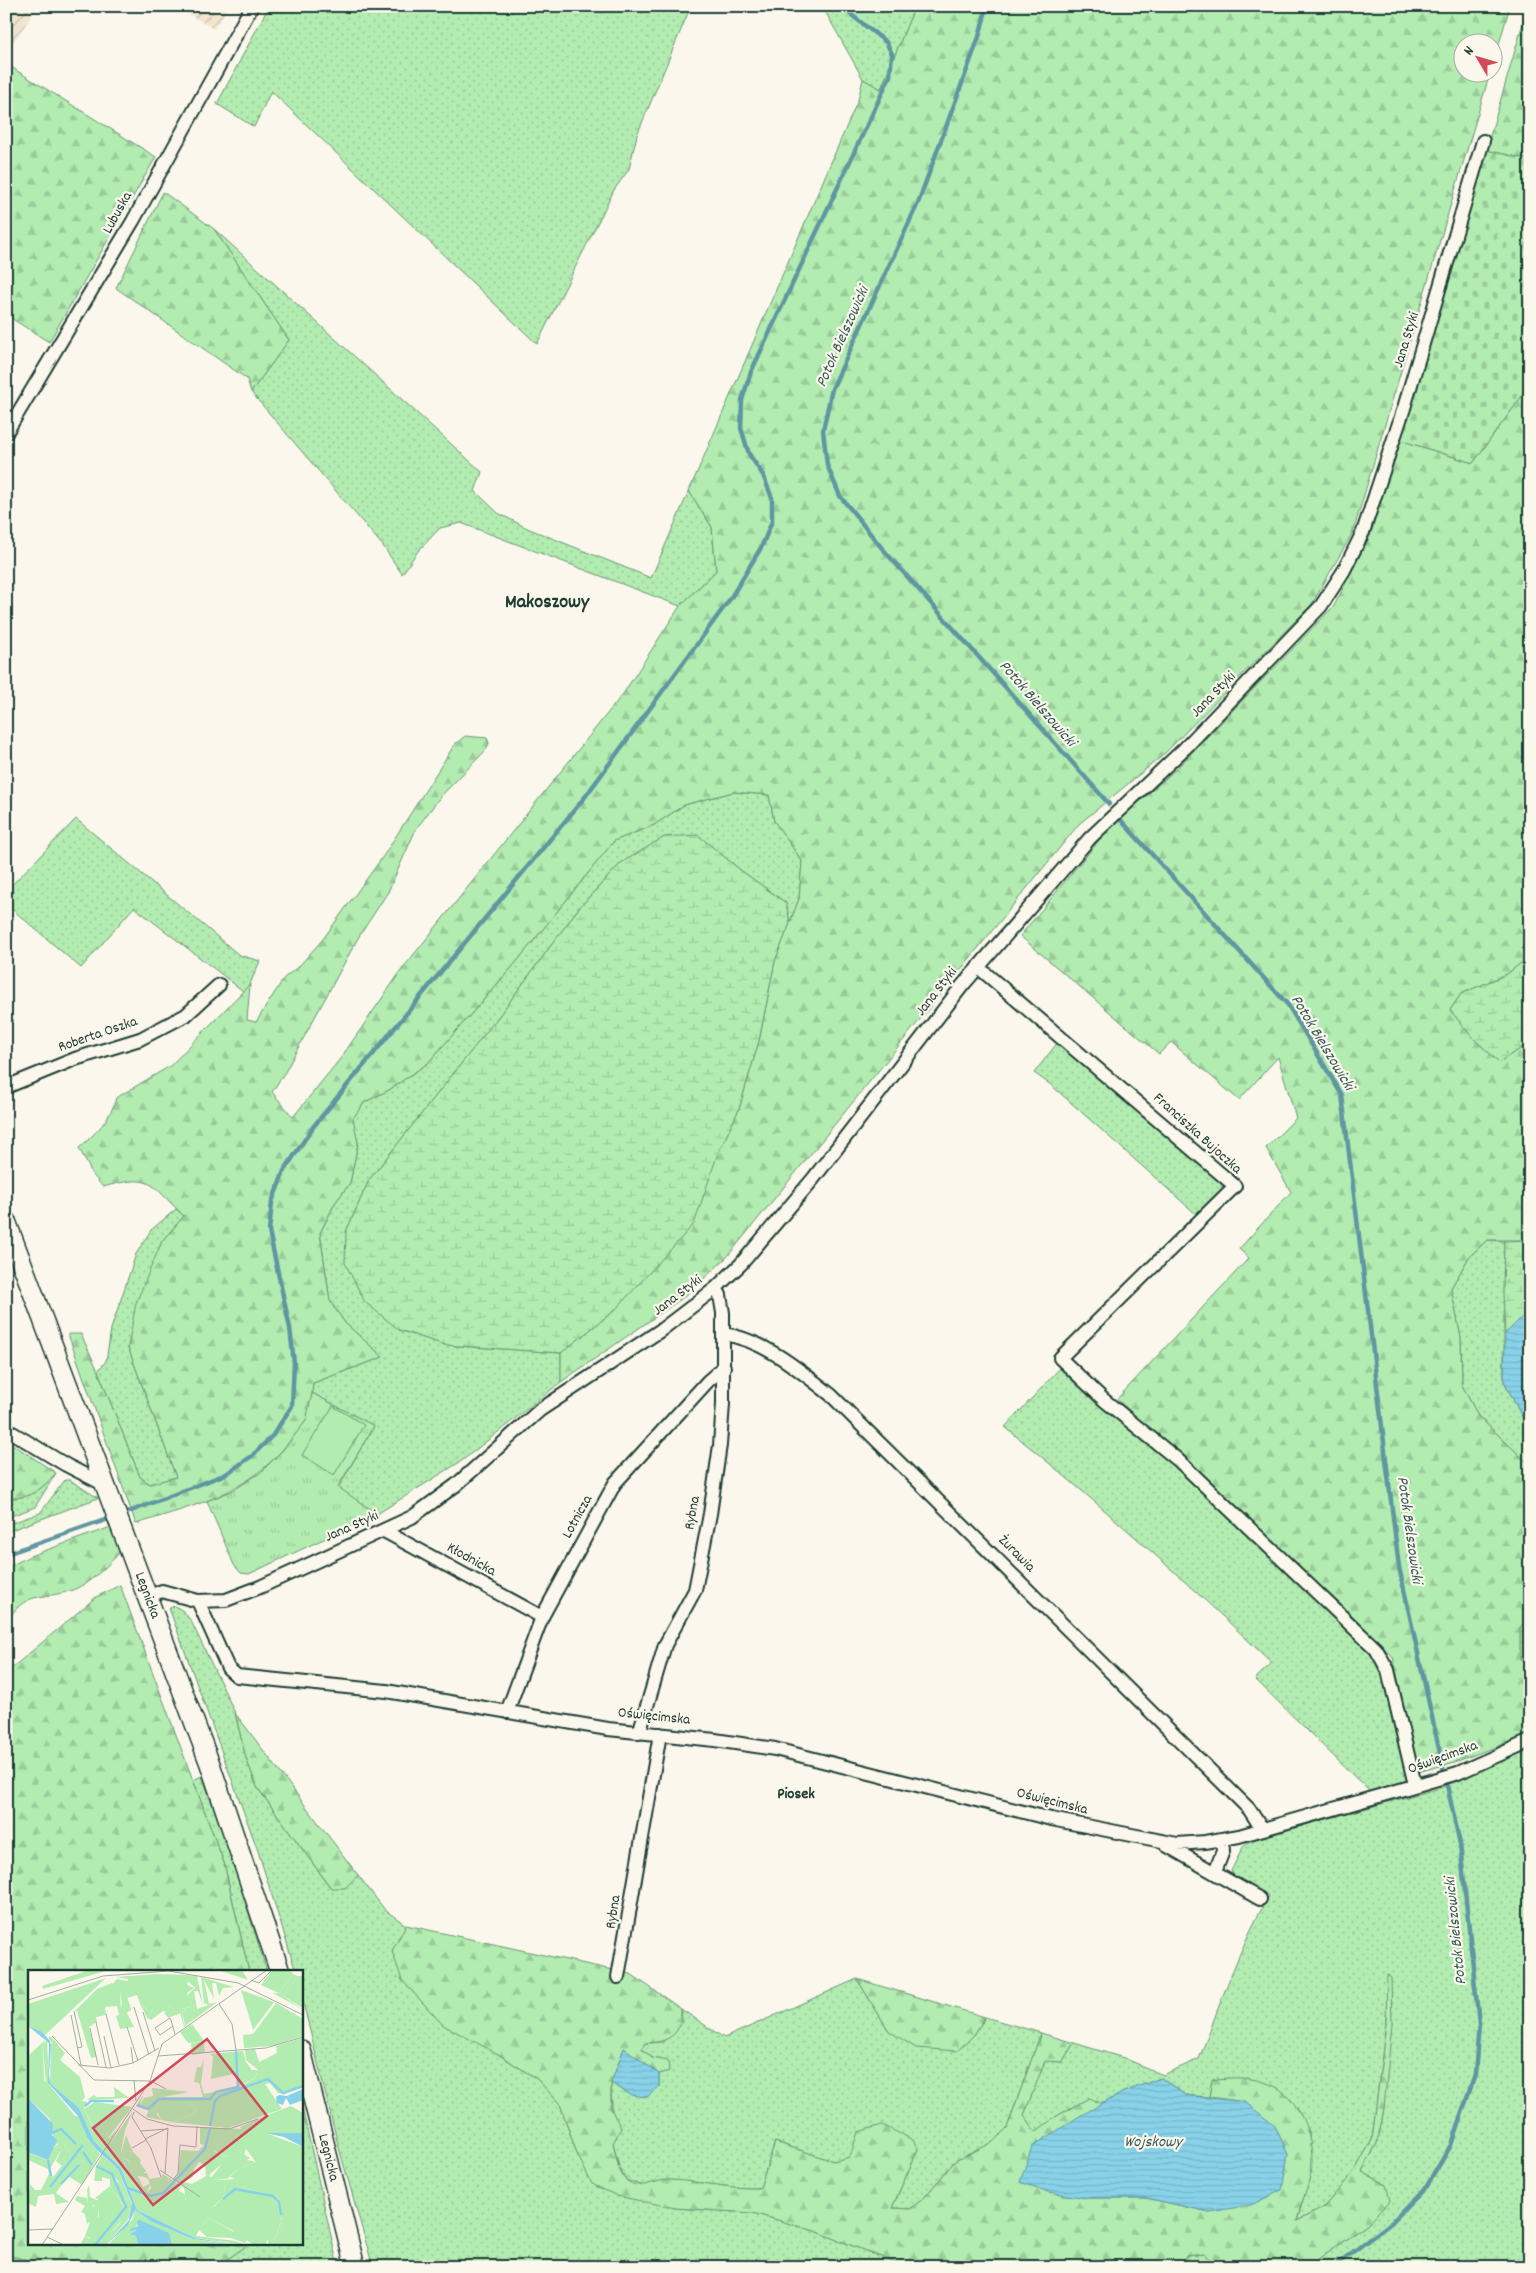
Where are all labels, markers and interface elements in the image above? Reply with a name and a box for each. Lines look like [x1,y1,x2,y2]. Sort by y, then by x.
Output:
north arrow [1454,32,1504,82]
text: N [1459,42,1479,60]
street label: Lubuska [97,187,139,238]
water label: Potok Bielszowicki [811,280,877,391]
street label: Jana Styki [1388,309,1426,370]
district label: Makoszowy [505,589,590,617]
water label: Potok Bielszowicki [993,656,1083,755]
street label: Jana Styki [1186,667,1242,723]
street label: Jana Styki [911,963,963,1021]
water label: Potok Bielszowicki [1284,991,1361,1098]
street label: Roberta Oszka [55,1011,141,1059]
street label: Franciszka Bujoczka [1148,1088,1247,1181]
street label: Jana Styki [649,1270,708,1322]
water label: Potok Bielszowicki [1390,1475,1428,1588]
street label: Lotnicza [557,1490,599,1543]
street label: Rybna [679,1493,707,1532]
street label: Jana Styki [321,1505,383,1549]
street label: Żurawia [992,1530,1040,1578]
street label: Kłodnicka [442,1537,500,1583]
street label: Legnicka [128,1569,166,1623]
street label: Oświęcimska [617,1702,692,1732]
street label: Oświęcimska [1405,1735,1482,1781]
district label: Piosek [777,1783,815,1806]
street label: Oświęcimska [1014,1783,1091,1822]
water label: Potok Bielszowicki [1439,1873,1473,1986]
street label: Rybna [600,1893,628,1930]
inset map [28,1970,302,2246]
water label: Wojskowy [1124,2131,1184,2154]
street label: Legnicka [311,2132,345,2185]

